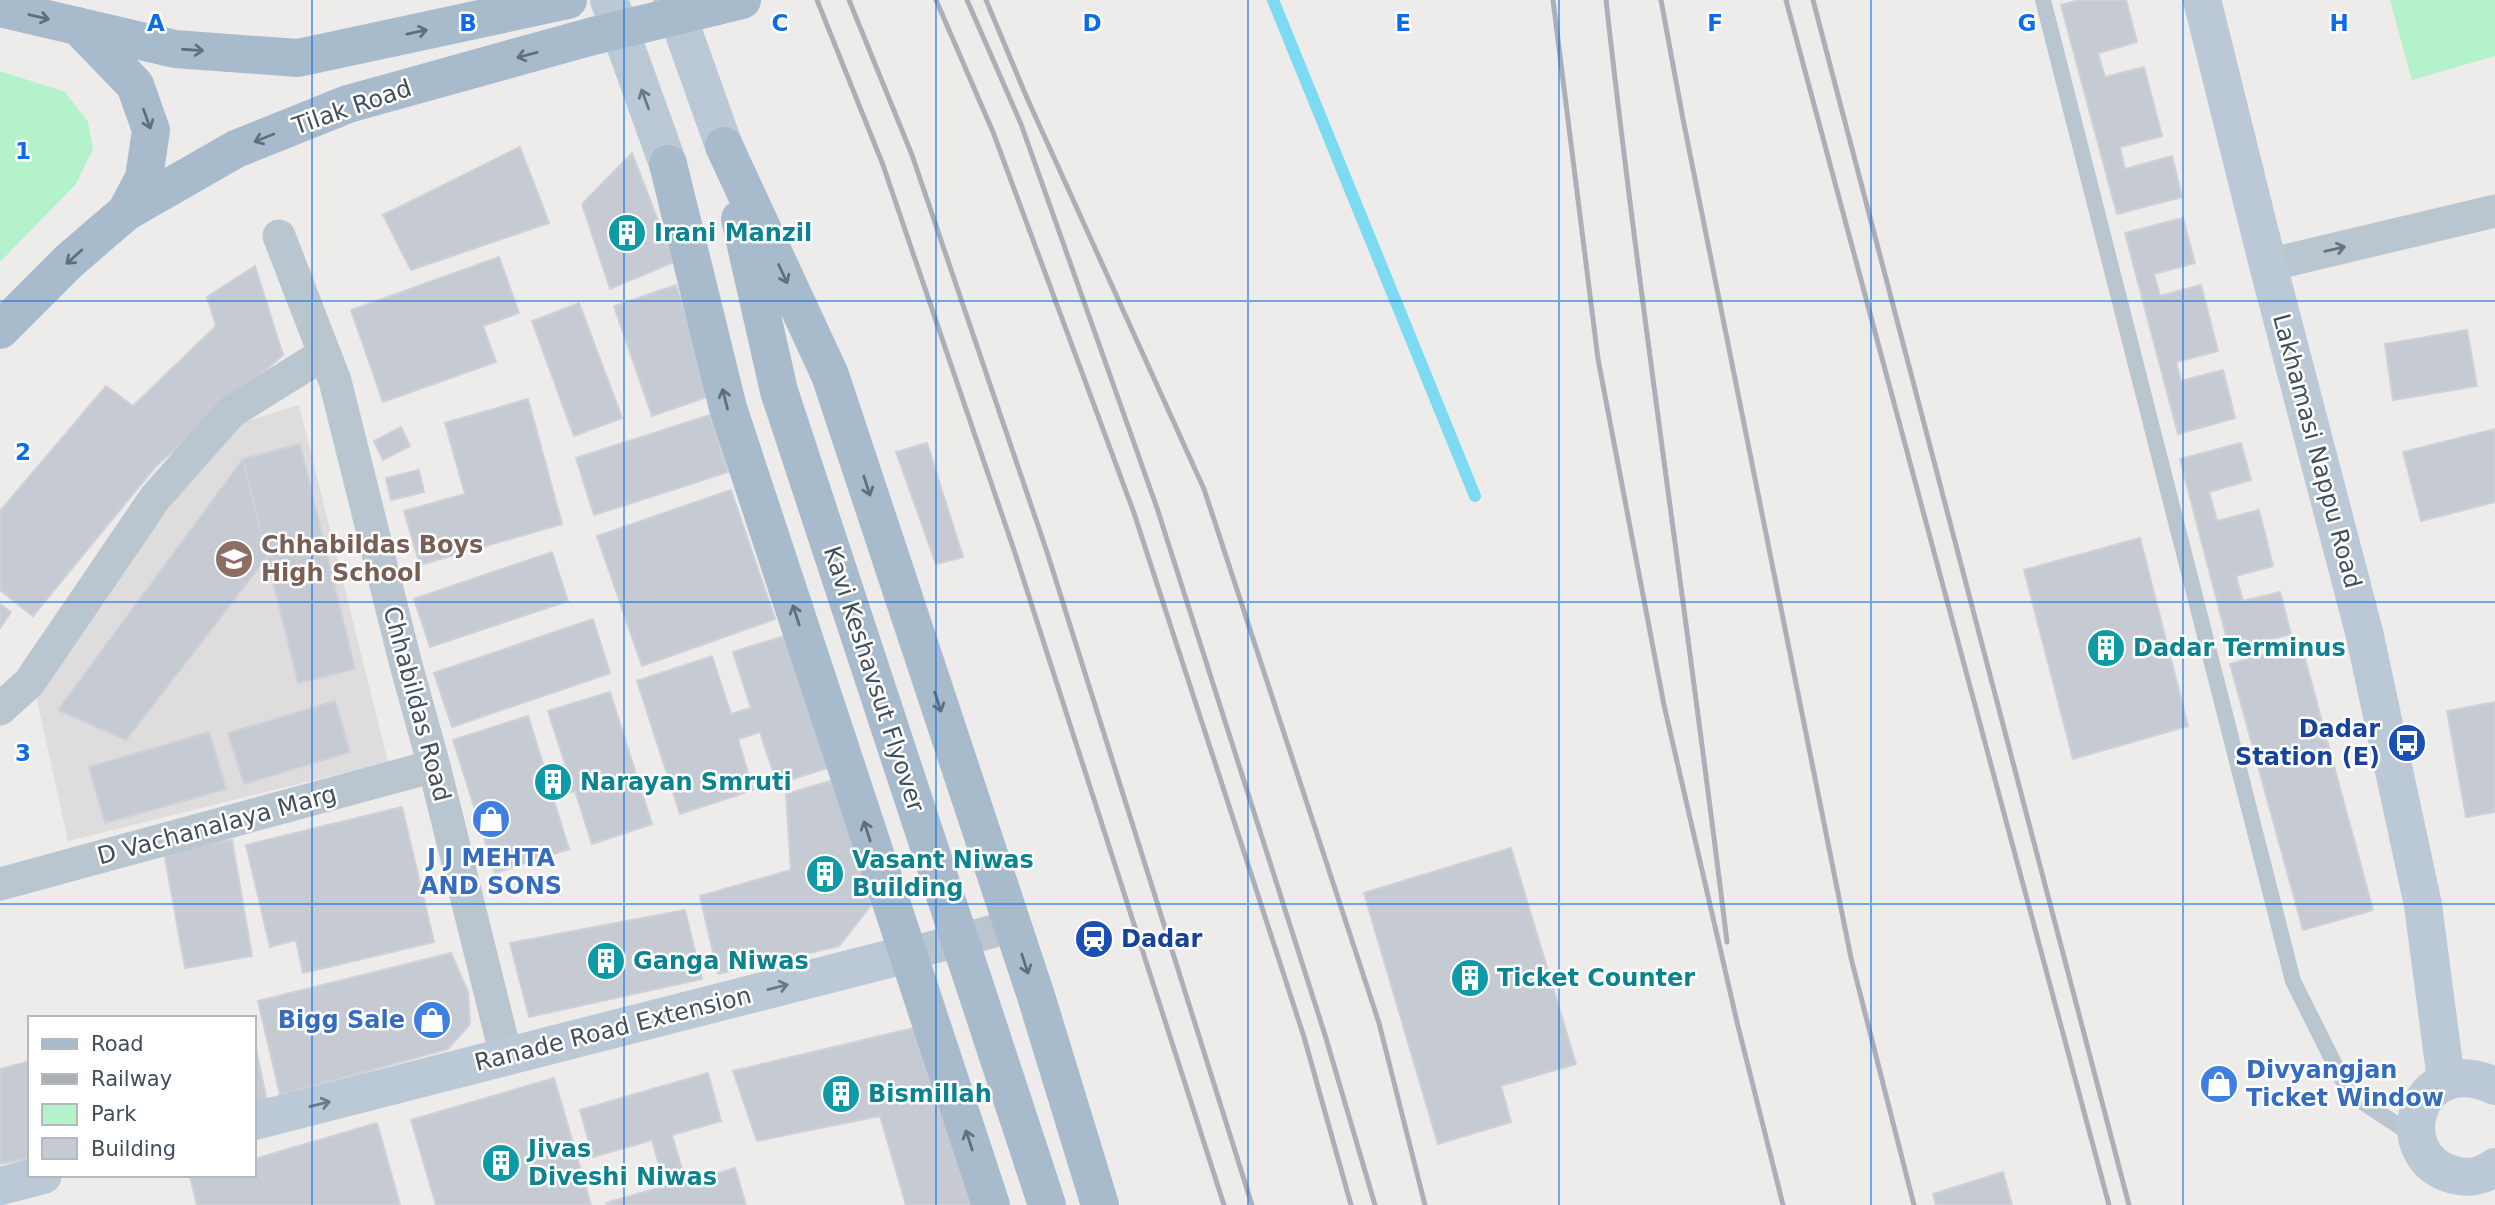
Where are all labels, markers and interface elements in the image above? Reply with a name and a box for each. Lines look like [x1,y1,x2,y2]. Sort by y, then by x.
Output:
text: A [147,10,165,36]
text: B [459,10,477,36]
text: C [772,10,788,36]
text: D [1082,10,1102,36]
text: E [1395,10,1411,36]
text: F [1707,10,1723,36]
text: G [2018,10,2036,36]
text: H [2329,10,2349,36]
one-way arrow [27,11,50,24]
one-way arrow [405,25,428,39]
one-way arrow [181,44,204,57]
one-way arrow [516,49,538,62]
street label: Tilak Road [288,74,415,141]
one-way arrow [638,89,650,111]
one-way arrow [142,107,154,129]
one-way arrow [253,132,275,145]
text: 1 [15,138,31,164]
building icon: Irani Manzil [606,212,648,254]
place label: Irani Manzil [654,219,812,247]
one-way arrow [2323,242,2346,256]
one-way arrow [66,249,84,265]
one-way arrow [777,263,790,284]
street label: Lakhamasi Nappu Road [2267,311,2367,591]
one-way arrow [718,388,731,411]
text: 2 [15,439,31,465]
one-way arrow [861,474,874,496]
place label: Chhabildas Boys High School [261,531,483,587]
school or university icon: Chhabildas Boys High School [213,538,255,580]
street label: Kavi Keshavsut Flyover [818,543,930,815]
street label: Chhabildas Road [377,603,457,805]
one-way arrow [789,604,802,626]
building icon: Dadar Terminus [2085,627,2127,669]
place label: Dadar Terminus [2133,634,2346,662]
one-way arrow [933,690,945,712]
place label: Dadar Station (E) [2235,715,2380,771]
bus stop icon: Dadar Station (E) [2386,722,2428,764]
text: 3 [15,740,31,766]
building icon: Narayan Smruti [532,761,574,803]
place label: Narayan Smruti [580,768,792,796]
street label: D Vachanalaya Marg [94,780,340,870]
shop icon: J J MEHTA AND SONS [470,798,512,840]
one-way arrow [860,820,873,842]
place label: J J MEHTA AND SONS [420,844,562,900]
place label: Vasant Niwas Building [852,846,1034,902]
building icon: Vasant Niwas Building [804,853,846,895]
station icon: Dadar [1073,918,1115,960]
place label: Dadar [1121,925,1202,953]
building icon: Ganga Niwas [585,940,627,982]
place label: Ganga Niwas [633,947,809,975]
one-way arrow [1019,953,1032,975]
building icon: Ticket Counter [1449,957,1491,999]
place label: Ticket Counter [1497,964,1695,992]
one-way arrow [766,980,788,993]
street label: Ranade Road Extension [472,981,754,1077]
shop icon: Bigg Sale [411,999,453,1041]
place label: Bigg Sale [278,1006,405,1034]
legend [28,1016,256,1177]
text: Road [91,1032,144,1056]
place label: Divyangjan Ticket Window [2246,1056,2444,1112]
shop icon: Divyangjan Ticket Window [2198,1063,2240,1105]
text: Railway [91,1067,172,1091]
building icon: Bismillah [820,1073,862,1115]
place label: Bismillah [868,1080,992,1108]
one-way arrow [308,1097,331,1110]
text: Park [91,1102,137,1126]
one-way arrow [962,1130,975,1152]
place label: Jivas Diveshi Niwas [526,1135,717,1191]
text: Building [91,1137,176,1161]
building icon: Jivas Diveshi Niwas [480,1142,522,1184]

